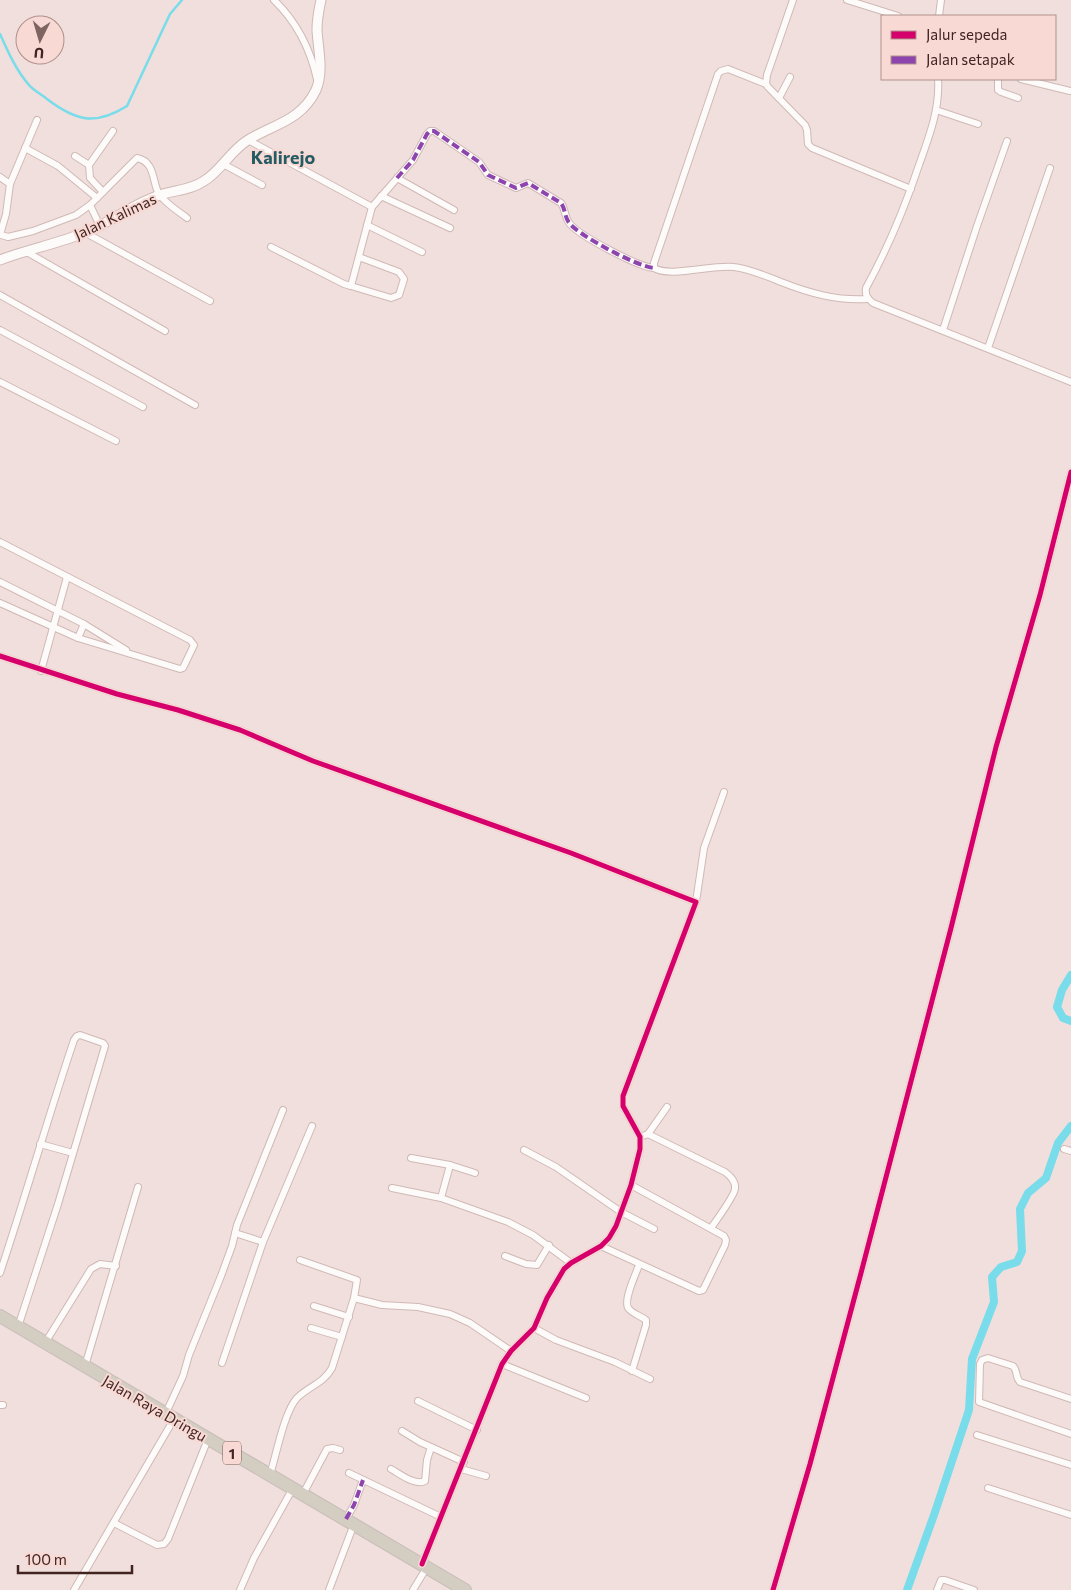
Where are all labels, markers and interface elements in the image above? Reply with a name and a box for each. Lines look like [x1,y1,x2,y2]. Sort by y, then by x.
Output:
north arrow [15,15,65,65]
legend [881,15,1056,80]
text: Jalur sepeda [926,25,1007,43]
text: U [33,45,45,62]
text: Jalan setapak [926,50,1015,68]
district label: Kalirejo [251,146,315,168]
street label: Jalan Kalimas [71,189,159,243]
street label: Jalan Raya Dringu [100,1371,210,1445]
road number: 1 [223,1442,241,1465]
scale bar [18,1542,131,1574]
text: 100 m [25,1550,67,1568]

